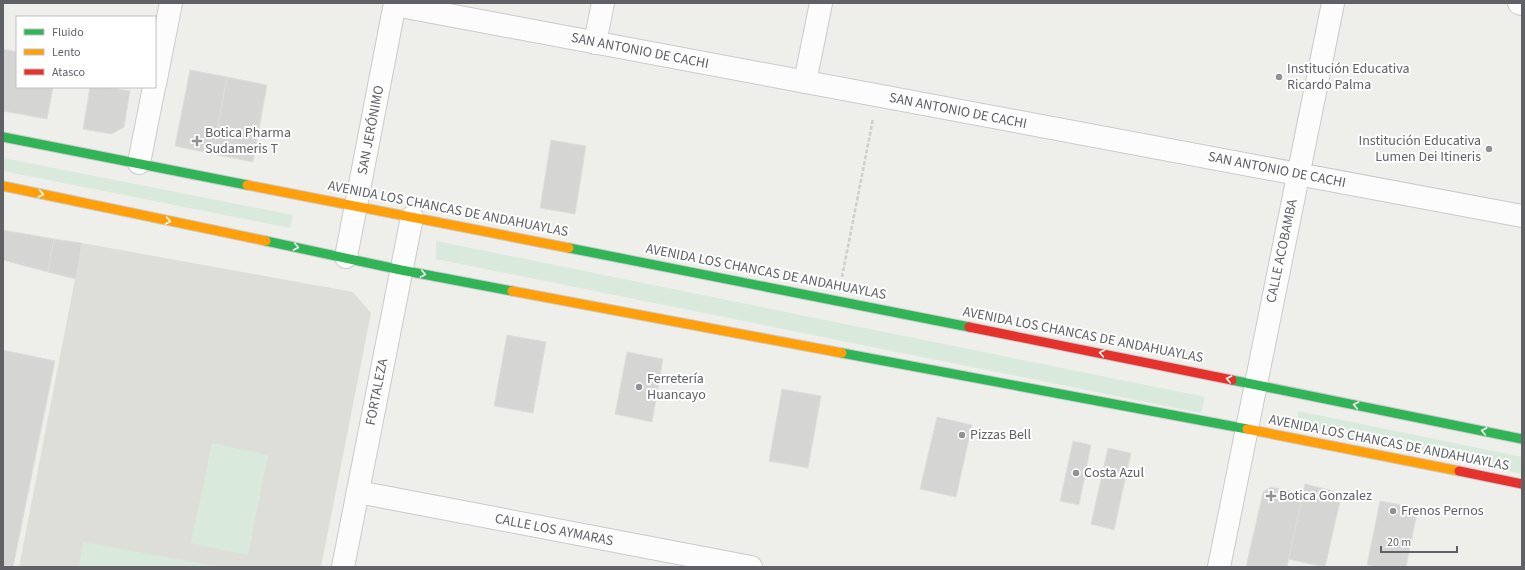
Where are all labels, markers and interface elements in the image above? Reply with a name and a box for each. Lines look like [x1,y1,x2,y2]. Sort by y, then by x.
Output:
legend [16,16,156,88]
text: Fluido [52,24,84,41]
street label: SAN ANTONIO DE CACHI [569,28,711,74]
text: Lento [52,44,81,61]
place label: Institución Educativa Ricardo Palma [1287,59,1410,95]
text: Atasco [52,64,85,81]
marker: Institución Educativa Ricardo Palma [1274,72,1284,82]
street label: SAN JERÓNIMO [353,84,389,176]
street label: SAN ANTONIO DE CACHI [887,88,1029,134]
place label: Botica Pharma Sudameris T [205,123,291,159]
place label: Institución Educativa Lumen Dei Itineris [1358,131,1481,167]
marker: Botica Pharma Sudameris T [192,136,202,146]
marker: Institución Educativa Lumen Dei Itineris [1484,144,1494,154]
street label: SAN ANTONIO DE CACHI [1206,147,1348,193]
street label: AVENIDA LOS CHANCAS DE ANDAHUAYLAS [326,176,570,242]
one-way arrow [38,189,44,198]
street label: CALLE ACOBAMBA [1261,197,1303,305]
one-way arrow [165,216,172,224]
street label: AVENIDA LOS CHANCAS DE ANDAHUAYLAS [644,239,888,305]
one-way arrow [293,243,299,251]
one-way arrow [420,269,426,277]
street label: AVENIDA LOS CHANCAS DE ANDAHUAYLAS [961,302,1205,368]
one-way arrow [1098,350,1105,358]
street label: FORTALEZA [361,357,393,427]
place label: Ferretería Huancayo [647,369,706,405]
one-way arrow [1226,376,1232,384]
marker: Ferretería Huancayo [634,382,644,392]
one-way arrow [1353,402,1360,410]
street label: AVENIDA LOS CHANCAS DE ANDAHUAYLAS [1267,410,1511,476]
place label: Pizzas Bell [970,425,1031,445]
one-way arrow [1481,427,1487,436]
marker: Pizzas Bell [957,430,967,440]
place label: Costa Azul [1084,463,1144,483]
marker: Costa Azul [1071,468,1081,478]
place label: Botica Gonzalez [1279,486,1372,506]
marker: Botica Gonzalez [1266,491,1276,501]
place label: Frenos Pernos [1401,501,1484,521]
marker: Frenos Pernos [1388,506,1398,516]
street label: CALLE LOS AYMARAS [493,509,615,551]
scale bar [1381,528,1457,554]
text: 20 m [1387,534,1411,551]

